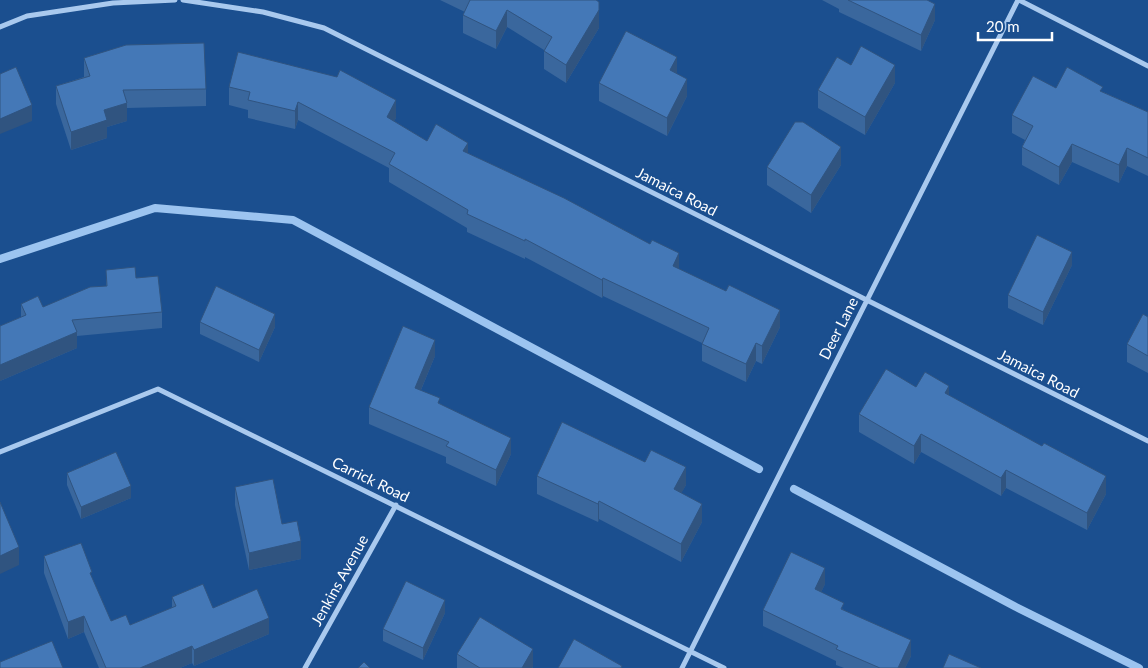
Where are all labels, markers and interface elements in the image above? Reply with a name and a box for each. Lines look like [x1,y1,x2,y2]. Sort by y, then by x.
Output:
scale bar [978,10,1052,42]
text: 20 m [986,17,1020,35]
street label: Jamaica Road [633,163,721,219]
street label: Deer Lane [815,294,861,362]
street label: Jamaica Road [995,345,1083,401]
street label: Carrick Road [329,453,413,505]
street label: Jenkins Avenue [307,531,371,629]

